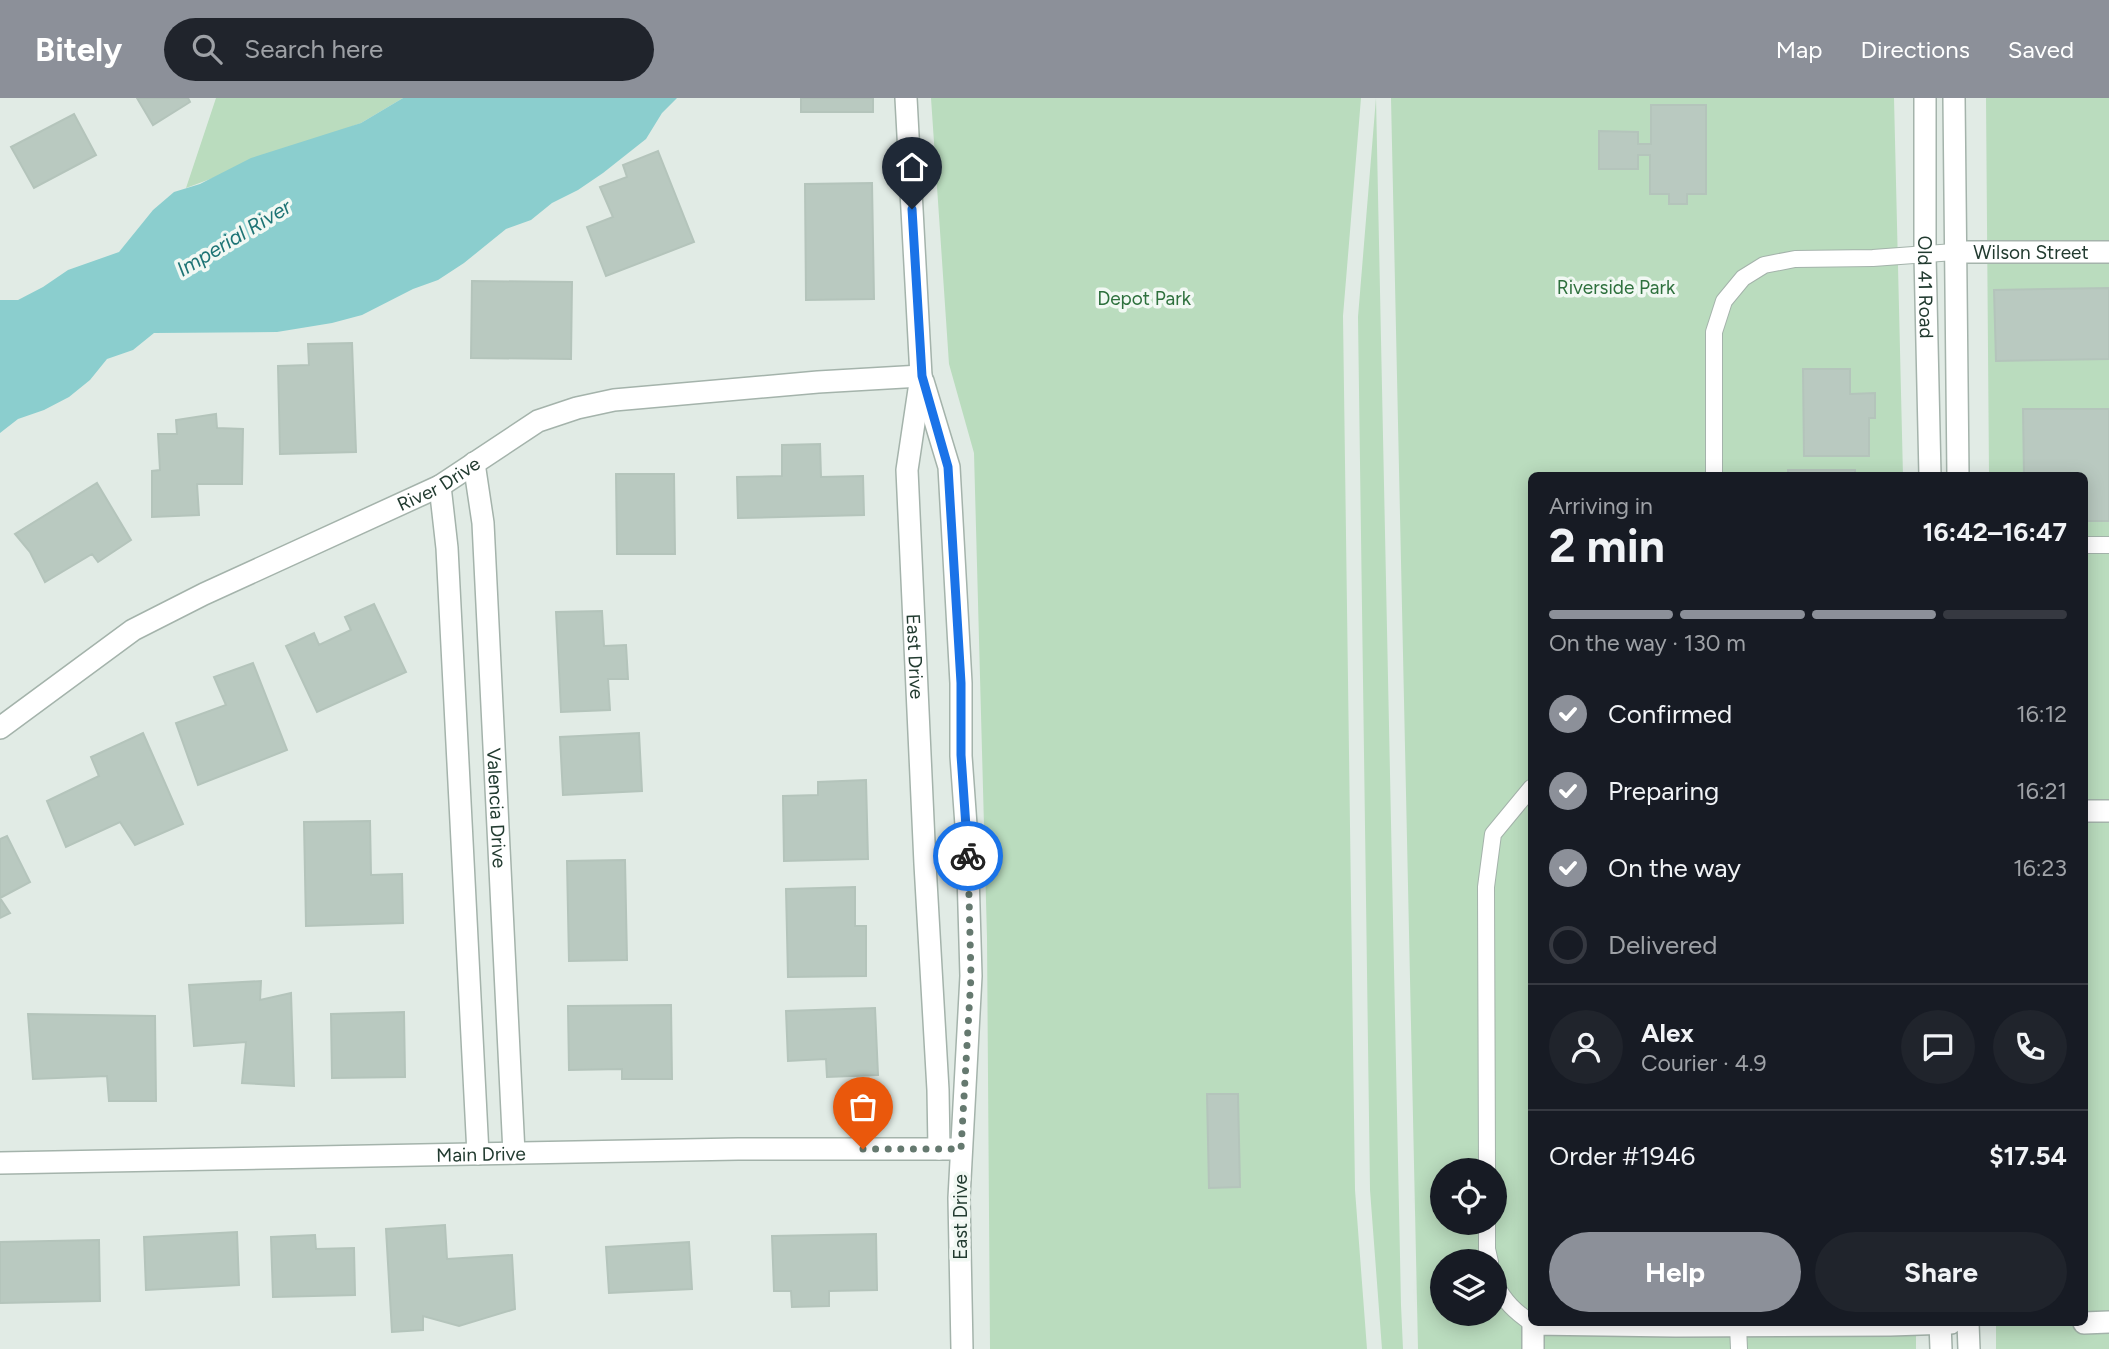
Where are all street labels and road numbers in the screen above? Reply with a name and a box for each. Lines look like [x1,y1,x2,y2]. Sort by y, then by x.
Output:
street label: Old 41 Road [1913,236,1938,339]
street label: Wilson Street [1973,241,2089,264]
street label: River Drive [394,452,484,516]
street label: East Drive [902,613,928,700]
street label: Valencia Drive [482,747,511,869]
street label: Main Drive [436,1142,526,1167]
street label: East Drive [949,1174,972,1260]

